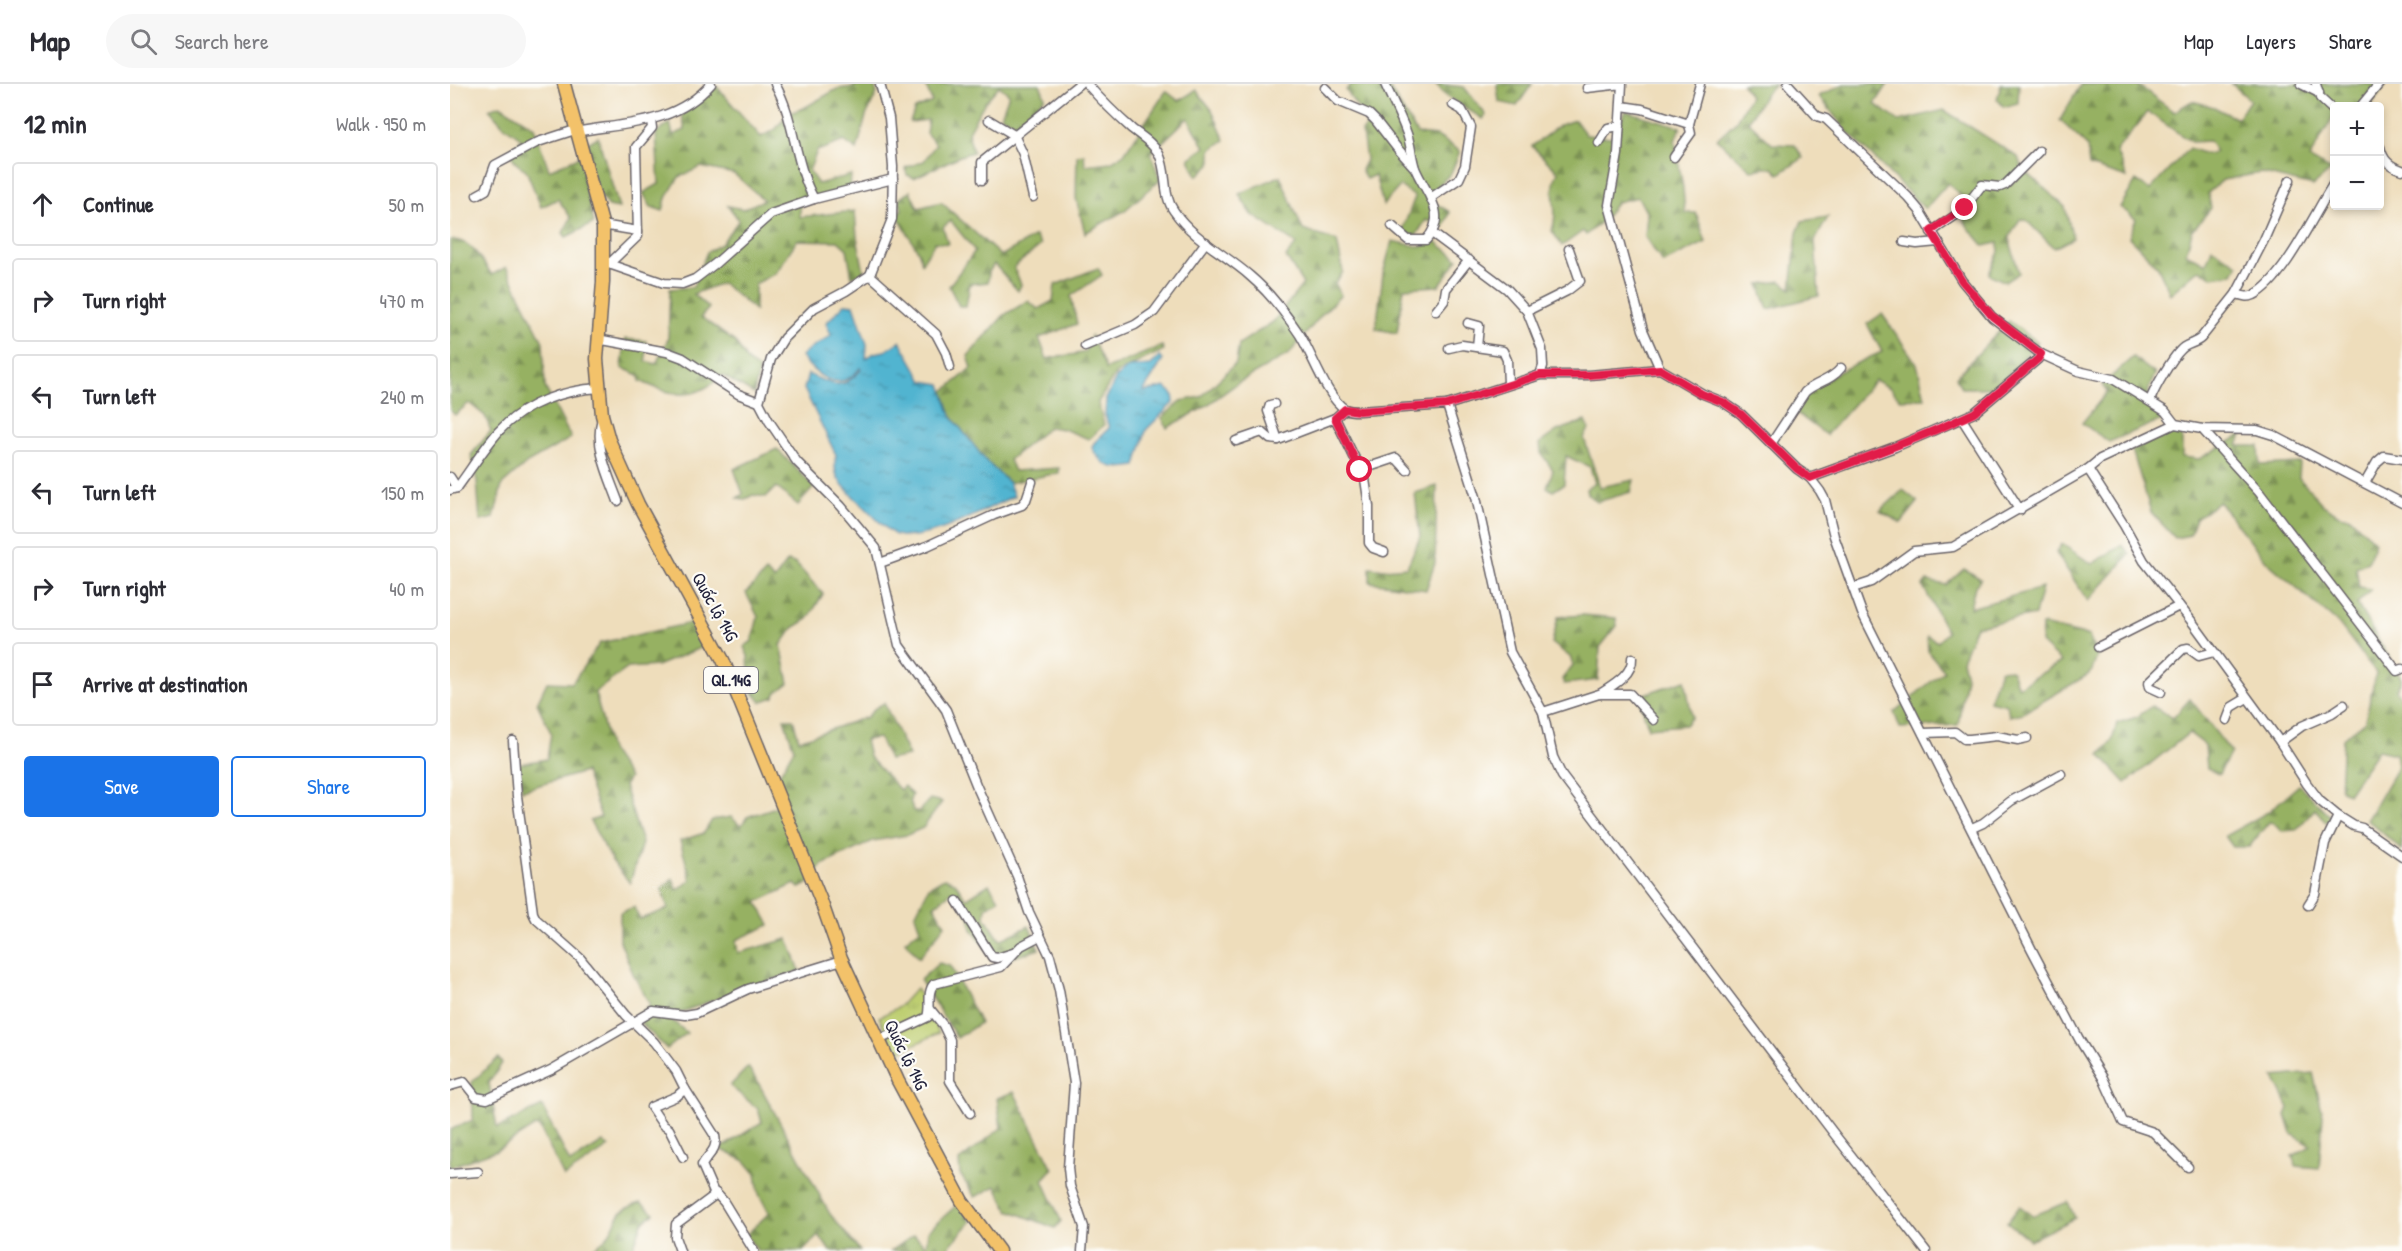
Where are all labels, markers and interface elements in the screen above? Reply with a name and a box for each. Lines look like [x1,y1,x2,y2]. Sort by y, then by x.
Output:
search box [106,14,526,68]
text: Map [30,22,70,60]
icon: search [127,25,160,58]
text: Search here [175,26,269,56]
text: Map [2184,27,2213,56]
text: Layers [2246,27,2296,56]
text: Share [2329,27,2372,56]
map controls [2330,102,2384,210]
button: + [2330,102,2384,156]
text: 12 min [24,106,87,141]
text: Walk · 950 m [336,110,426,137]
button: − [2330,156,2384,210]
icon: ahead [26,188,59,221]
text: Continue [83,189,154,219]
text: 50 m [388,191,424,218]
route end [1951,194,1977,220]
icon: right [26,284,59,317]
text: Turn right [83,285,166,315]
text: 470 m [379,287,424,314]
icon: left [26,380,59,413]
text: Turn left [83,381,156,411]
text: 240 m [380,383,424,410]
route start [1346,456,1372,482]
icon: left [26,476,59,509]
text: Turn left [83,477,156,507]
text: 150 m [381,479,424,506]
street label: Quốc lộ 14G [686,568,745,646]
icon: right [26,572,59,605]
text: Turn right [83,573,166,603]
text: 40 m [389,575,424,602]
road number: QL.14G [704,667,758,693]
icon: arrive [26,668,59,701]
text: Arrive at destination [83,669,248,699]
button: Save [24,756,219,817]
button: Share [231,756,426,817]
street label: Quốc lộ 14G [879,1015,934,1094]

